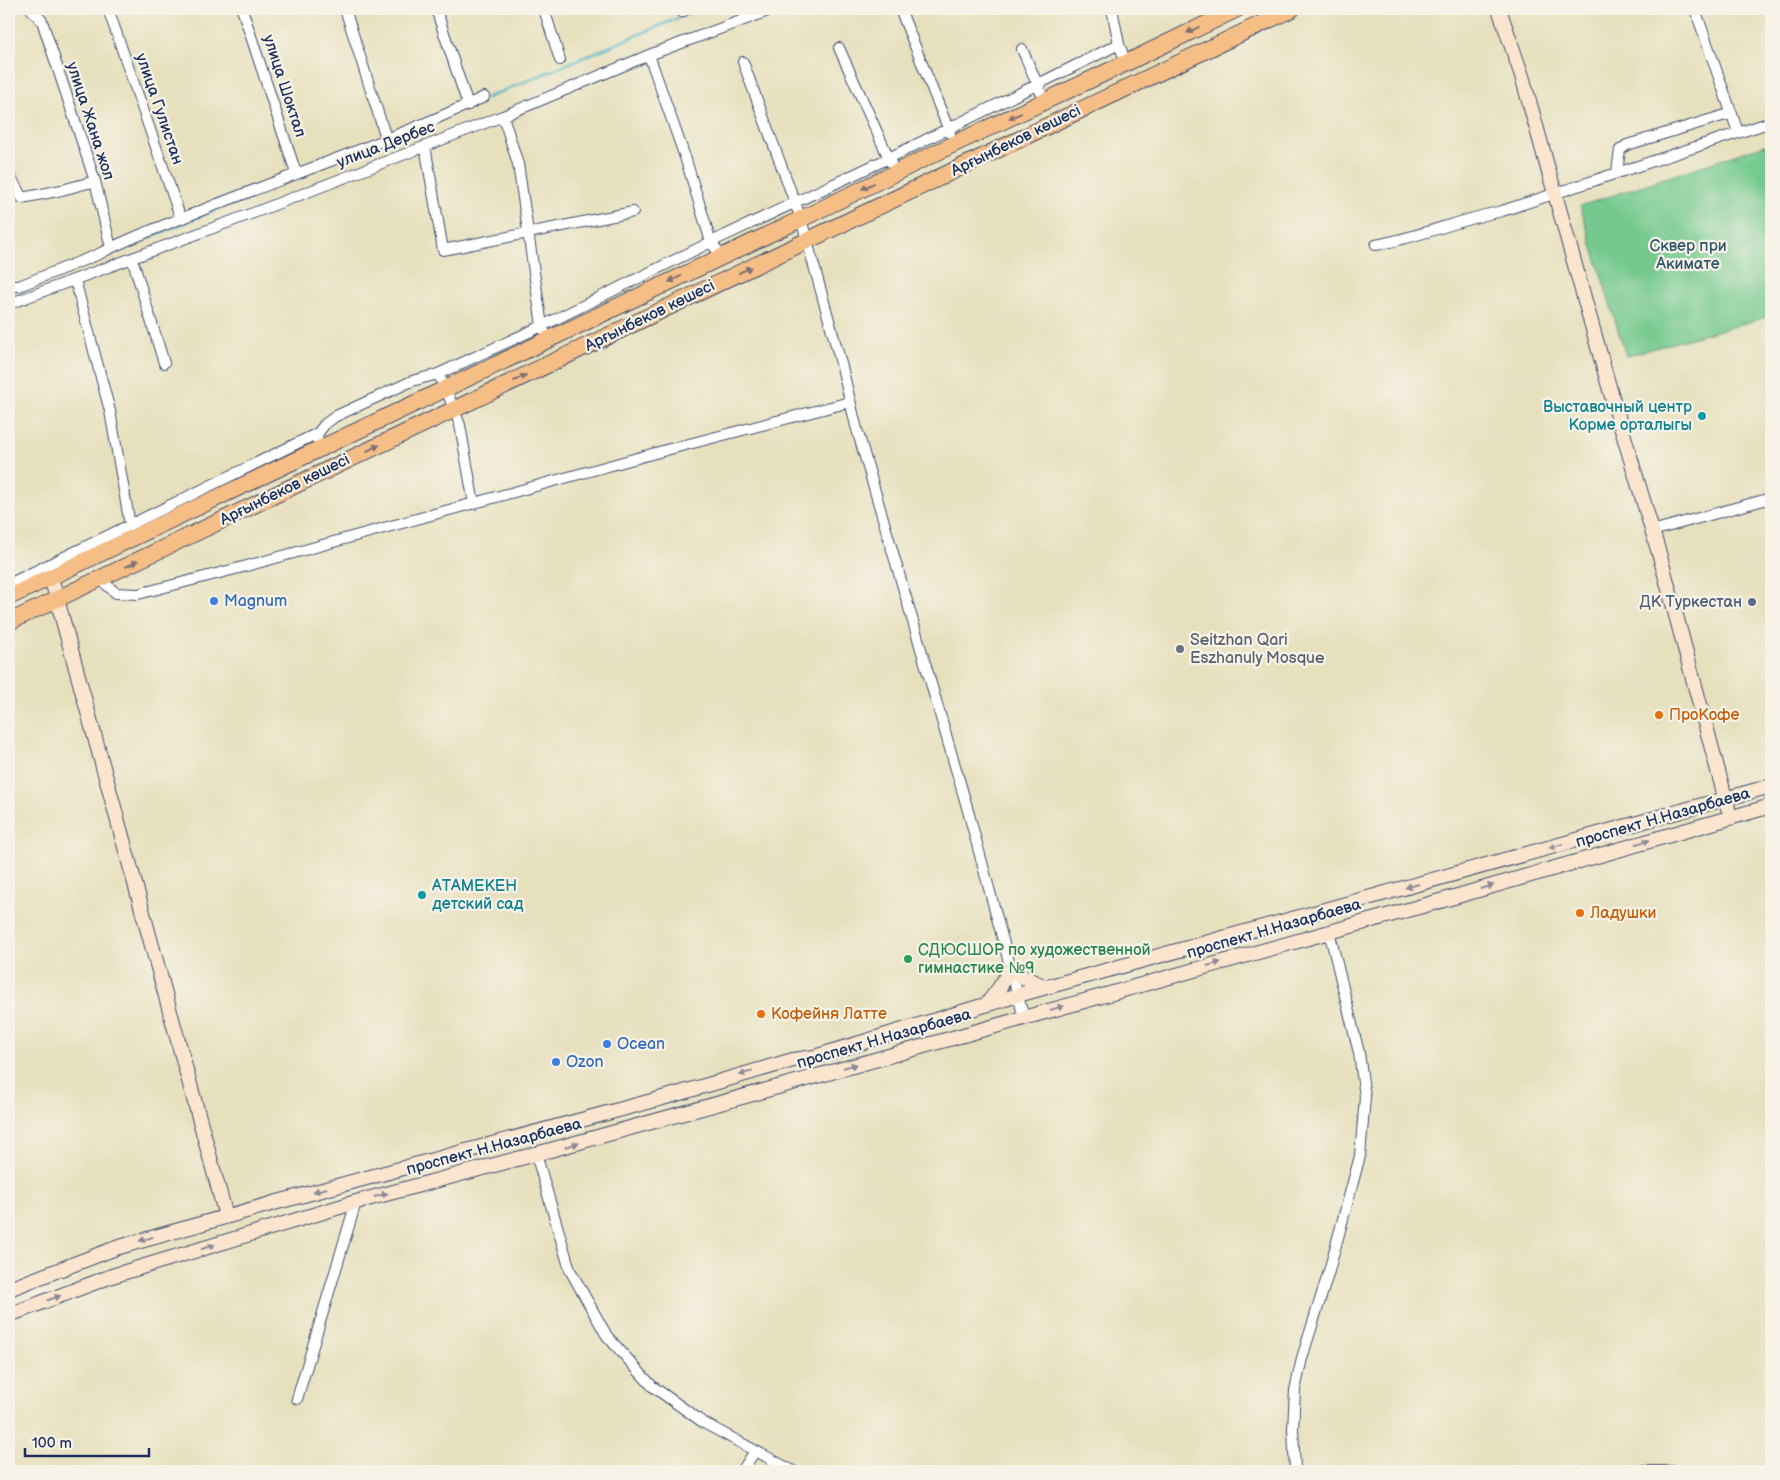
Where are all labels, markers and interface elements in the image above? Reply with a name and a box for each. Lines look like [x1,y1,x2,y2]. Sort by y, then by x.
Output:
one-way arrow [1186,26,1200,34]
street label: улица Шоктал [258,32,310,140]
street label: улица Гулистан [131,51,187,167]
street label: улица Жана жол [62,60,118,182]
street label: Арғынбеков көшесі [947,101,1084,181]
one-way arrow [1008,112,1022,120]
street label: улица Дербес [334,118,438,172]
one-way arrow [861,182,876,190]
park label: Сквер при Акимате [1649,237,1727,274]
one-way arrow [738,266,752,274]
street label: Арғынбеков көшесі [581,276,718,356]
one-way arrow [668,276,682,284]
one-way arrow [513,374,527,382]
place label: Выставочный центр Корме орталыгы [1543,398,1692,435]
marker: Выставочный центр Корме орталыгы [1696,410,1708,422]
one-way arrow [366,444,380,452]
street label: Арғынбеков көшесі [216,450,353,530]
one-way arrow [125,559,139,567]
place label: Magnum [224,592,287,611]
place label: ДК Туркестан [1639,593,1742,612]
marker: Magnum [208,595,220,607]
marker: ДК Туркестан [1746,596,1758,608]
place label: Seitzhan Qari Eszhanuly Mosque [1190,631,1325,668]
marker: Seitzhan Qari Eszhanuly Mosque [1174,643,1186,655]
place label: ПроКофе [1669,706,1739,725]
marker: ПроКофе [1653,709,1665,721]
street label: проспект Н.Назарбаева [1574,784,1753,852]
one-way arrow [1636,837,1651,845]
one-way arrow [1548,842,1563,850]
place label: АТАМЕКЕН детский сад [431,877,524,914]
one-way arrow [1405,882,1420,890]
one-way arrow [1480,883,1495,891]
marker: АТАМЕКЕН детский сад [416,889,428,901]
street label: проспект Н.Назарбаева [1185,895,1364,963]
place label: Ладушки [1589,904,1657,923]
marker: Ладушки [1574,907,1586,919]
place label: СДЮСШОР по художественной гимнастике №9 [918,941,1151,978]
marker: СДЮСШОР по художественной гимнастике №9 [902,953,914,965]
one-way arrow [1206,960,1221,968]
one-way arrow [1050,1004,1065,1012]
place label: Кофейня Латте [771,1005,887,1024]
street label: проспект Н.Назарбаева [795,1005,974,1073]
marker: Кофейня Латте [755,1008,767,1020]
place label: Ocean [617,1035,665,1054]
marker: Ocean [601,1038,613,1050]
place label: Ozon [566,1053,604,1072]
marker: Ozon [550,1056,562,1068]
one-way arrow [843,1062,858,1070]
one-way arrow [739,1070,754,1078]
street label: проспект Н.Назарбаева [404,1114,584,1180]
one-way arrow [564,1140,579,1148]
one-way arrow [312,1187,327,1195]
one-way arrow [373,1191,388,1199]
one-way arrow [139,1236,154,1244]
one-way arrow [201,1242,216,1250]
one-way arrow [47,1294,62,1302]
scale bar [25,1425,149,1457]
text: 100 m [32,1434,72,1453]

